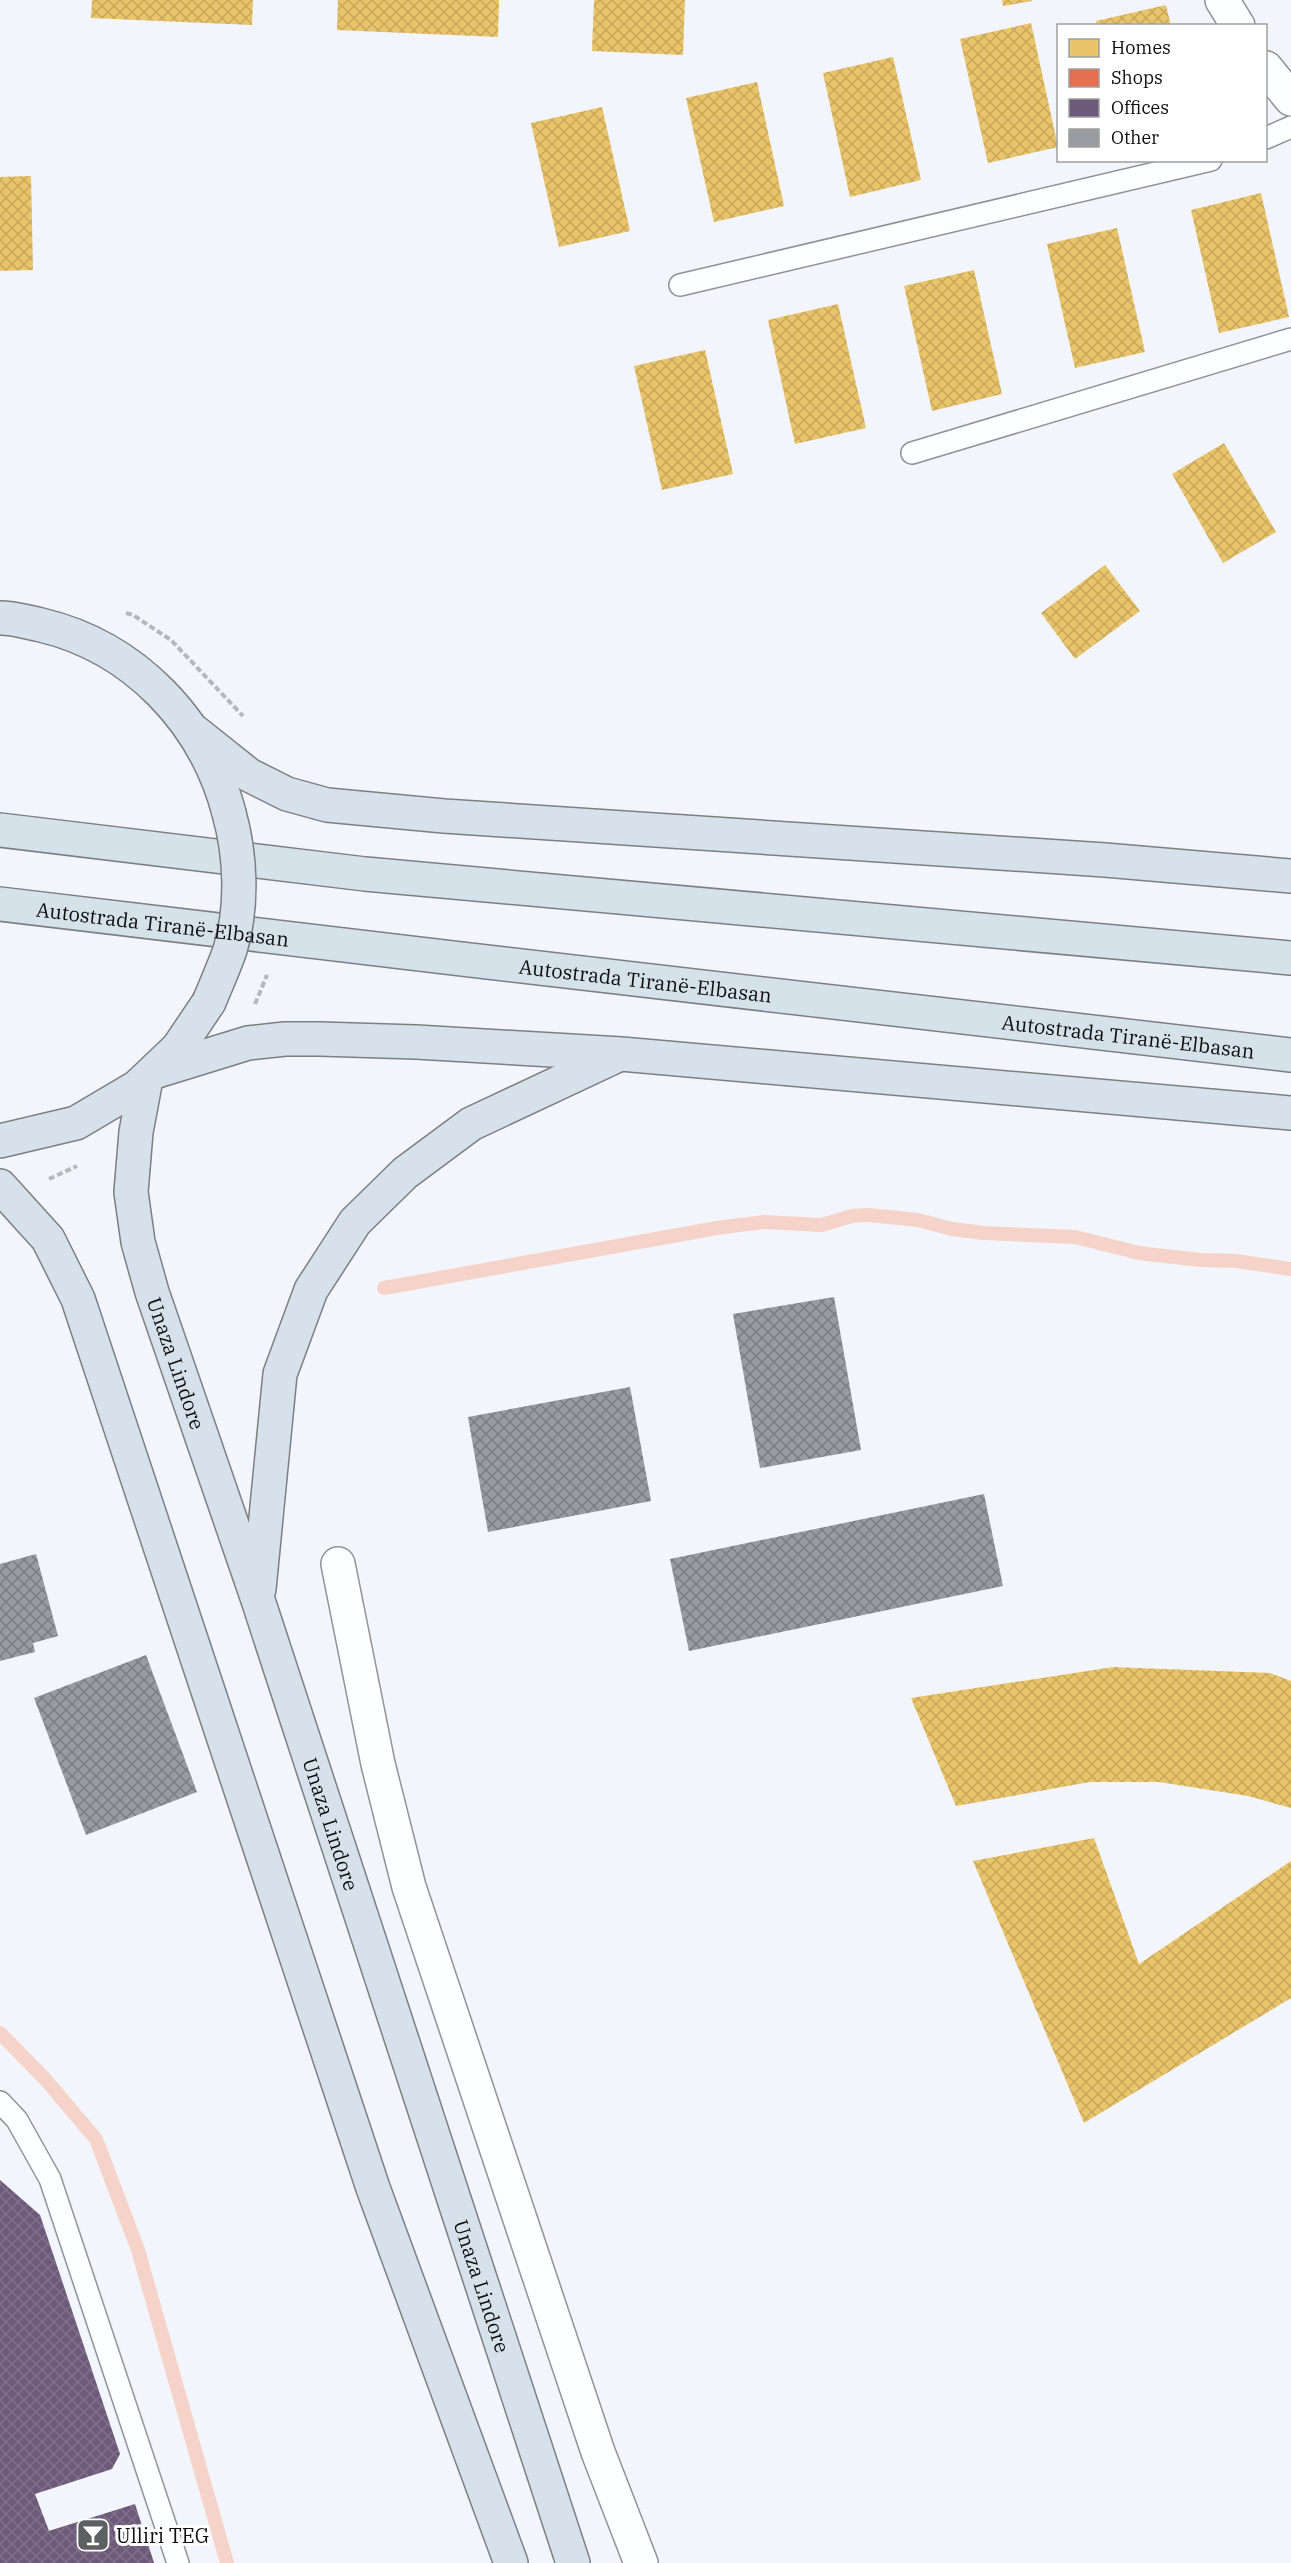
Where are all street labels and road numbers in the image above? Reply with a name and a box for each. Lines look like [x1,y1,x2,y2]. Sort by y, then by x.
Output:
street label: Autostrada Tiranë-Elbasan [35,895,291,952]
street label: Autostrada Tiranë-Elbasan [518,952,774,1008]
street label: Autostrada Tiranë-Elbasan [1000,1008,1256,1064]
street label: Unaza Lindore [141,1294,212,1433]
street label: Unaza Lindore [297,1754,366,1894]
street label: Unaza Lindore [448,2216,517,2356]

